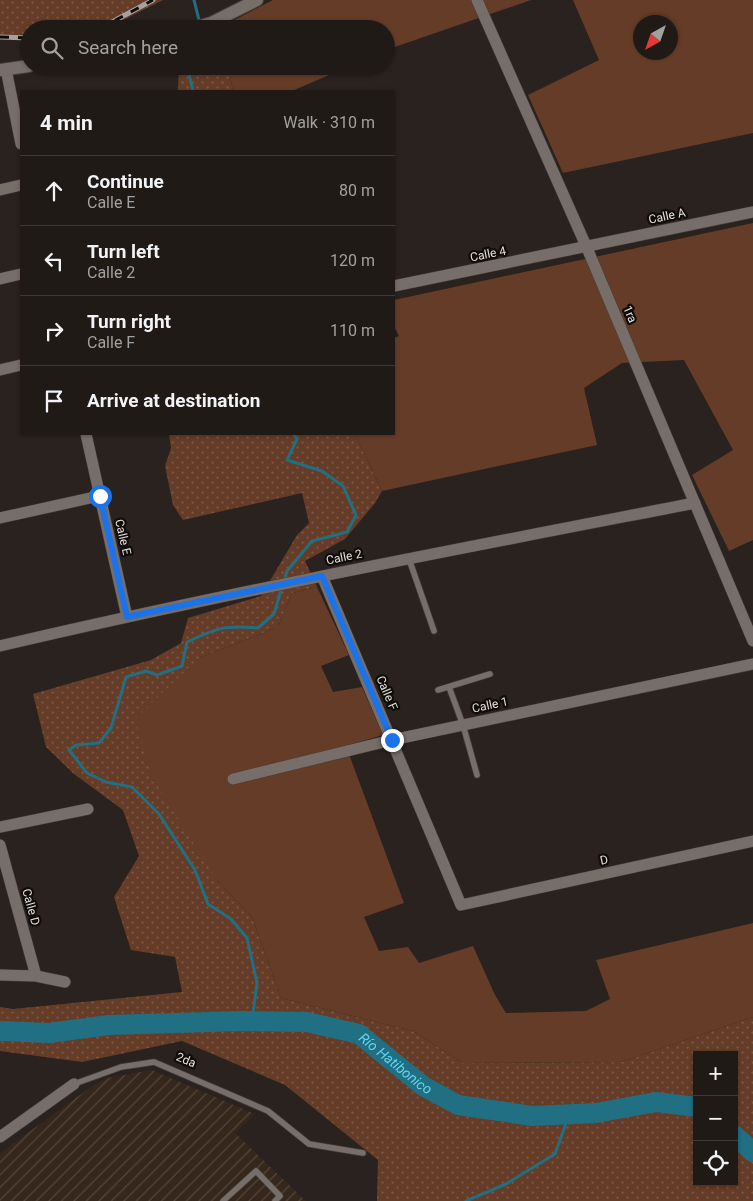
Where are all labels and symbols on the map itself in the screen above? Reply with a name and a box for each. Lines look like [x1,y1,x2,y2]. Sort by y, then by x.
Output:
north arrow [633,15,678,60]
street label: Calle A [647,205,687,227]
street label: Calle 4 [469,244,507,264]
street label: 1ra [620,303,640,325]
route start [89,485,112,508]
street label: Calle E [112,518,134,556]
street label: Calle 2 [325,547,363,567]
street label: Calle F [373,674,401,713]
street label: Calle 1 [471,694,509,716]
route end [381,729,404,752]
street label: D [599,852,609,868]
street label: Calle D [19,887,43,927]
water label: Río Hatibonico [356,1029,435,1097]
street label: 2da [174,1050,198,1070]

